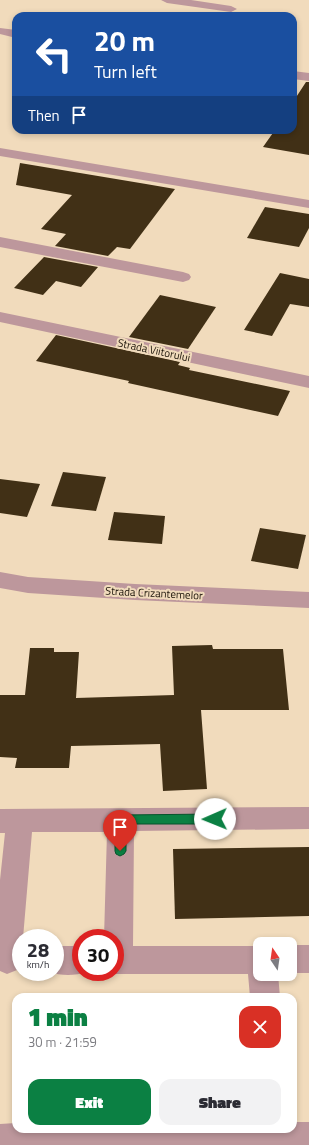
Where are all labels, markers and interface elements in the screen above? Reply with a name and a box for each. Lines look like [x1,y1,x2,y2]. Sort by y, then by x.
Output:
text: 20 m [94,19,155,62]
icon: left [28,28,80,80]
text: Turn left [94,58,157,85]
text: Then [28,104,60,127]
icon: arrive [68,104,90,126]
street label: Strada Viitorului [116,334,192,366]
street label: Strada Crizantemelor [105,582,203,604]
position arrow [194,798,236,840]
pin [103,810,137,851]
icon: arrive [109,816,131,838]
speed limit sign: 30 [72,929,124,981]
text: 28 [27,934,49,965]
north arrow [253,937,297,981]
map controls [253,937,297,981]
text: km/h [27,957,49,972]
text: 1 min [28,999,88,1035]
button: close [239,1006,281,1048]
text: 30 m · 21:59 [28,1032,97,1052]
button: Exit [28,1079,151,1125]
button: Share [159,1079,281,1125]

